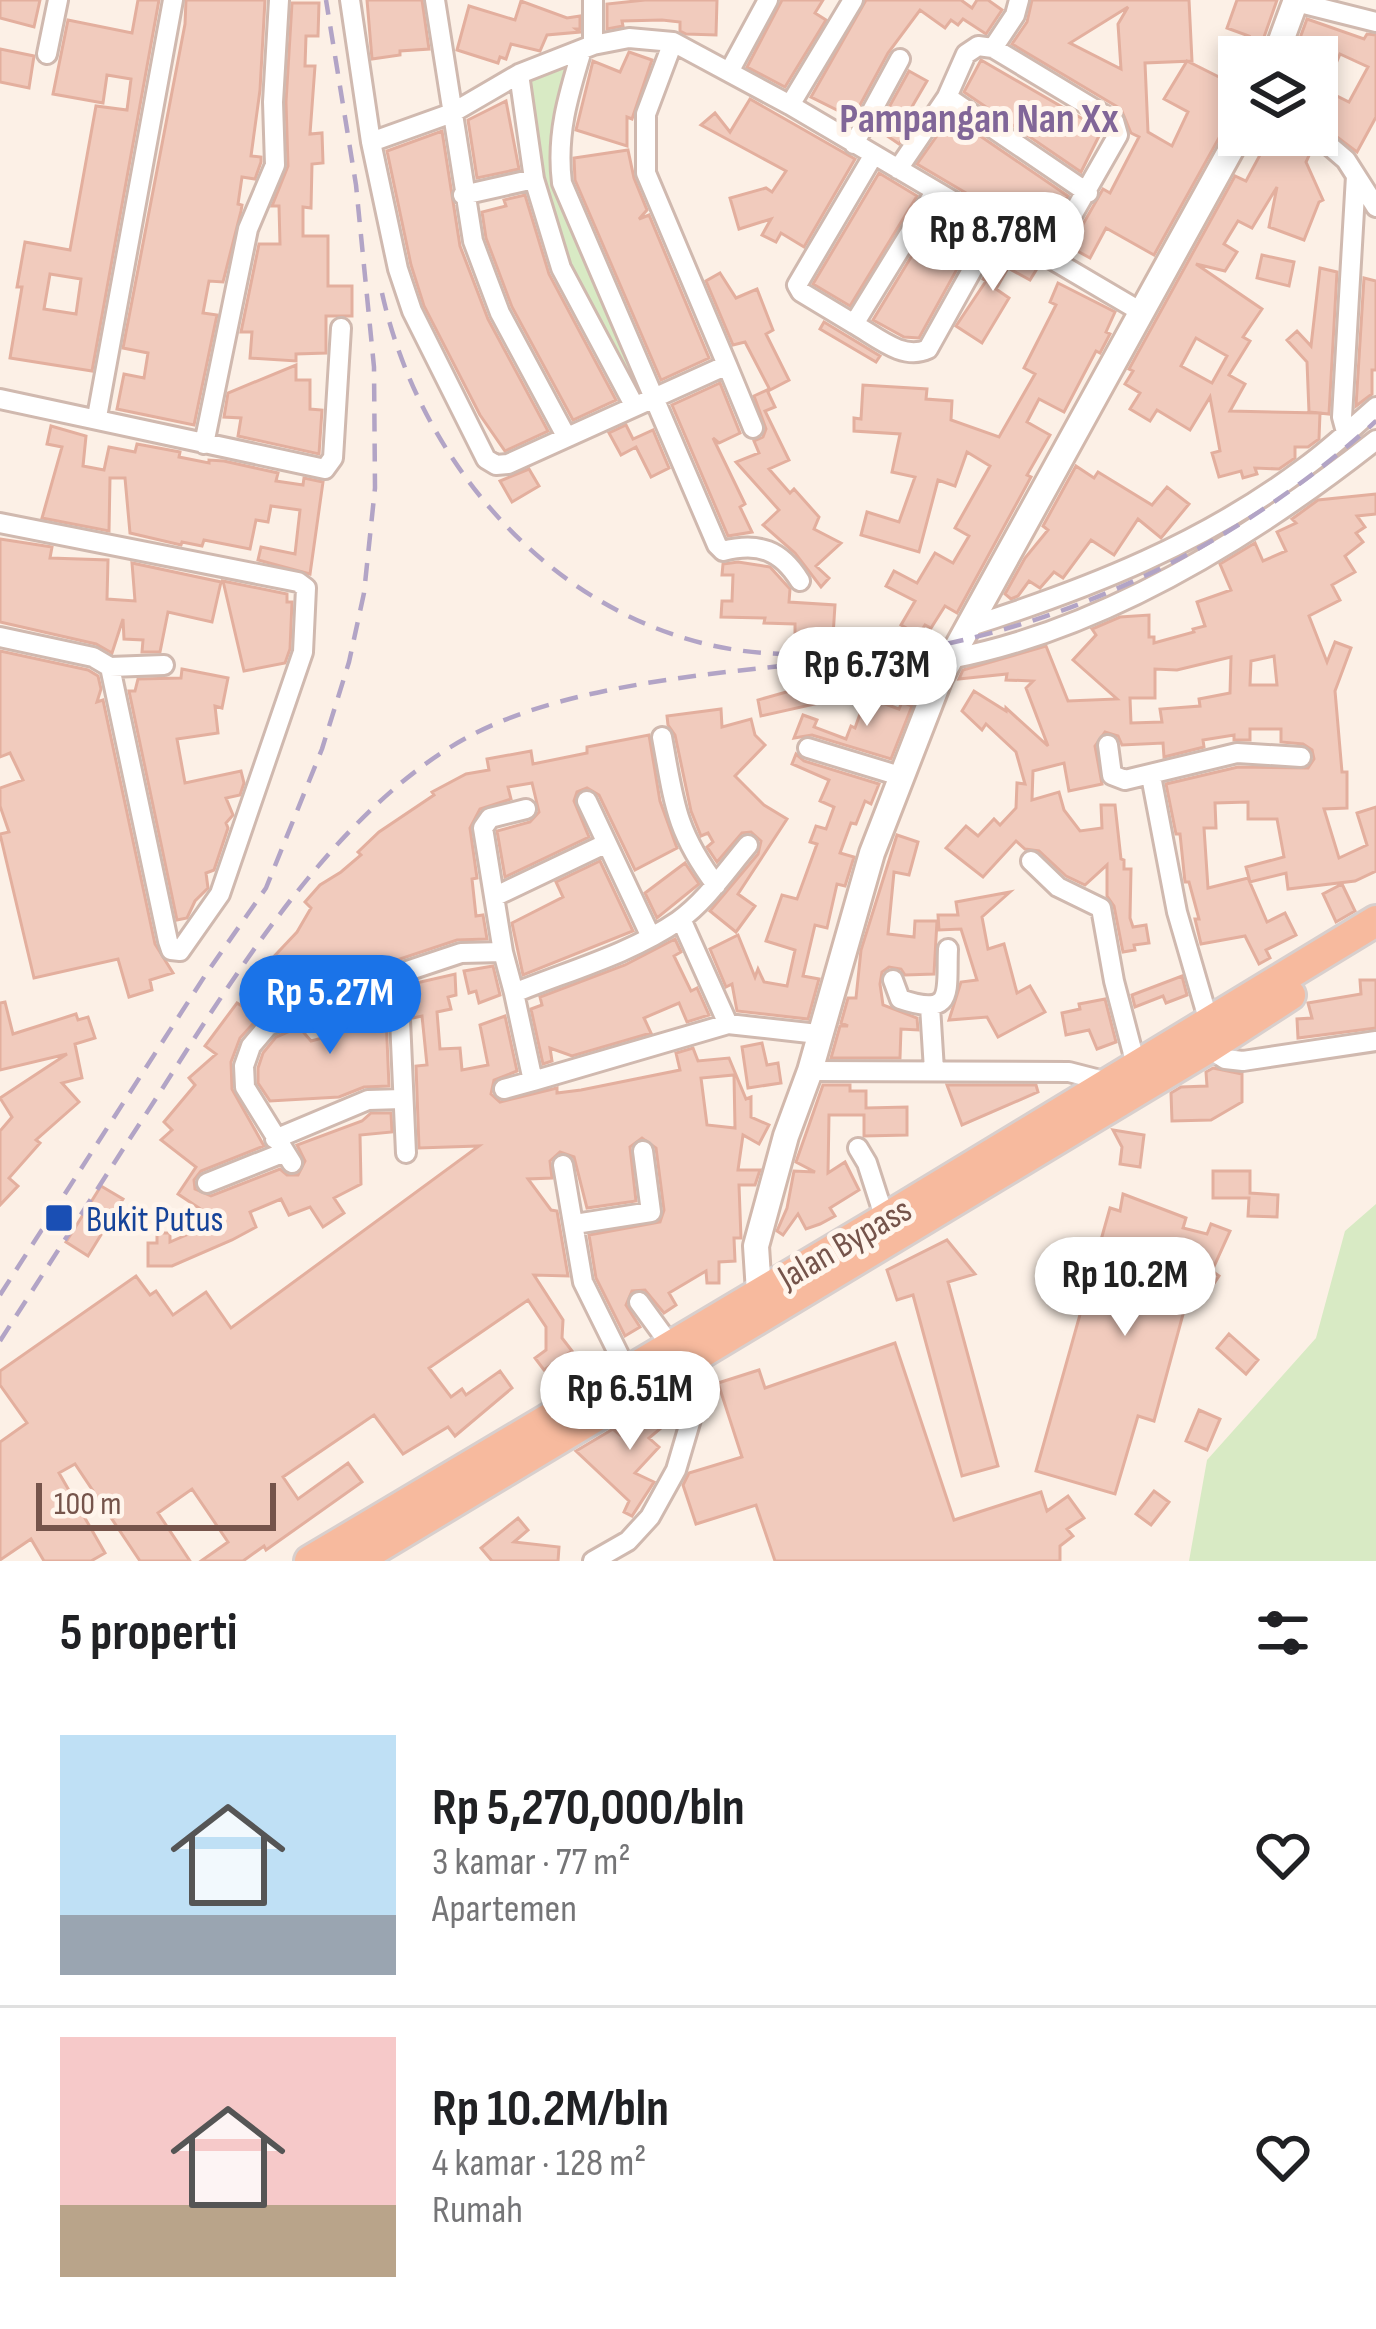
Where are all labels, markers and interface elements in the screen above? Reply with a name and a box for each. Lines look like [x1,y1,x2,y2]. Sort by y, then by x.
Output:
map controls [1218,36,1338,156]
button: layers [1218,36,1338,156]
district label: Pampangan Nan Xx [839,94,1119,145]
pin: Rp 8.78M [869,192,1117,294]
text: Rp 8.78M [929,207,1057,254]
pin: Rp 6.73M [743,627,991,729]
text: Rp 6.73M [804,642,930,689]
pin: Rp 5.27M [206,955,454,1057]
text: Rp 5.27M [266,970,394,1017]
street label: Jalan Bypass [770,1189,920,1300]
place label: Bukit Putus [86,1199,223,1242]
marker: Bukit Putus [43,1202,75,1234]
pin: Rp 10.2M [1001,1237,1249,1339]
text: Rp 10.2M [1062,1252,1188,1299]
pin: Rp 6.51M [506,1351,754,1453]
text: Rp 6.51M [567,1366,693,1413]
scale bar [36,1477,276,1530]
text: 100 m [54,1484,121,1524]
icon: filters [1250,1600,1316,1666]
text: 5 properti [60,1603,237,1664]
text: Rp 5,270,000/bln [432,1778,745,1839]
icon: home [156,1783,300,1927]
icon: heart [1250,1822,1316,1888]
text: 3 kamar · 77 m² [432,1839,631,1886]
text: Apartemen [432,1886,577,1933]
text: Rp 10.2M/bln [432,2079,669,2140]
icon: home [156,2085,300,2229]
icon: heart [1250,2124,1316,2190]
text: 4 kamar · 128 m² [432,2140,646,2187]
text: Rumah [432,2187,523,2234]

